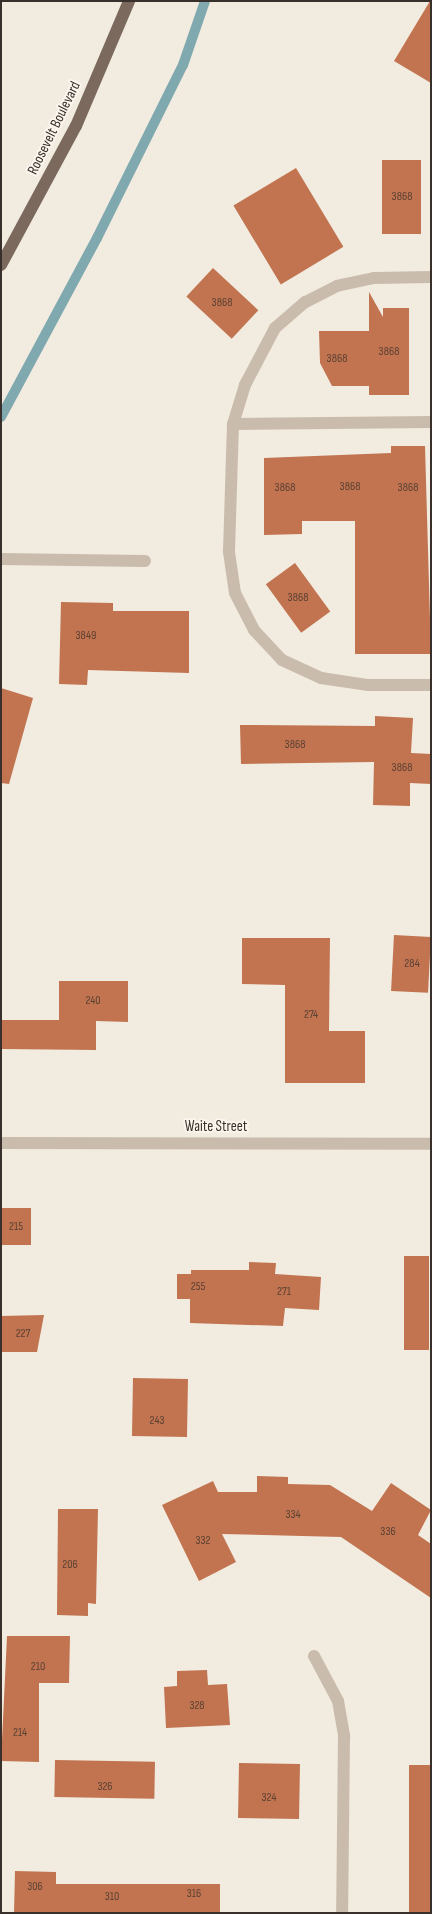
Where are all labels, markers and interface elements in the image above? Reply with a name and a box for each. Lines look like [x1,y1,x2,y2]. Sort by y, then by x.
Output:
street label: Roosevelt Boulevard [24,78,84,178]
house number: 3868 [392,190,412,204]
house number: 3868 [212,296,232,310]
house number: 3868 [379,345,399,359]
house number: 3868 [327,352,347,366]
house number: 3868 [340,480,360,494]
house number: 3868 [275,481,295,495]
house number: 3868 [398,481,418,495]
house number: 3868 [288,591,308,605]
house number: 3849 [76,629,96,643]
house number: 3868 [285,738,305,752]
house number: 3868 [392,761,412,775]
house number: 284 [404,957,420,971]
house number: 240 [85,994,101,1008]
house number: 274 [304,1008,318,1022]
street label: Waite Street [185,1118,247,1136]
house number: 215 [9,1220,23,1234]
house number: 255 [191,1280,205,1294]
house number: 271 [277,1285,291,1299]
house number: 227 [16,1327,30,1341]
house number: 243 [150,1414,164,1428]
house number: 334 [285,1508,301,1522]
house number: 336 [380,1525,396,1539]
house number: 332 [195,1534,211,1548]
house number: 206 [62,1558,78,1572]
house number: 210 [31,1660,45,1674]
house number: 328 [189,1699,205,1713]
house number: 214 [13,1726,27,1740]
house number: 326 [97,1780,113,1794]
house number: 324 [262,1791,276,1805]
house number: 306 [27,1880,43,1894]
house number: 316 [187,1887,201,1901]
house number: 310 [105,1890,119,1904]

